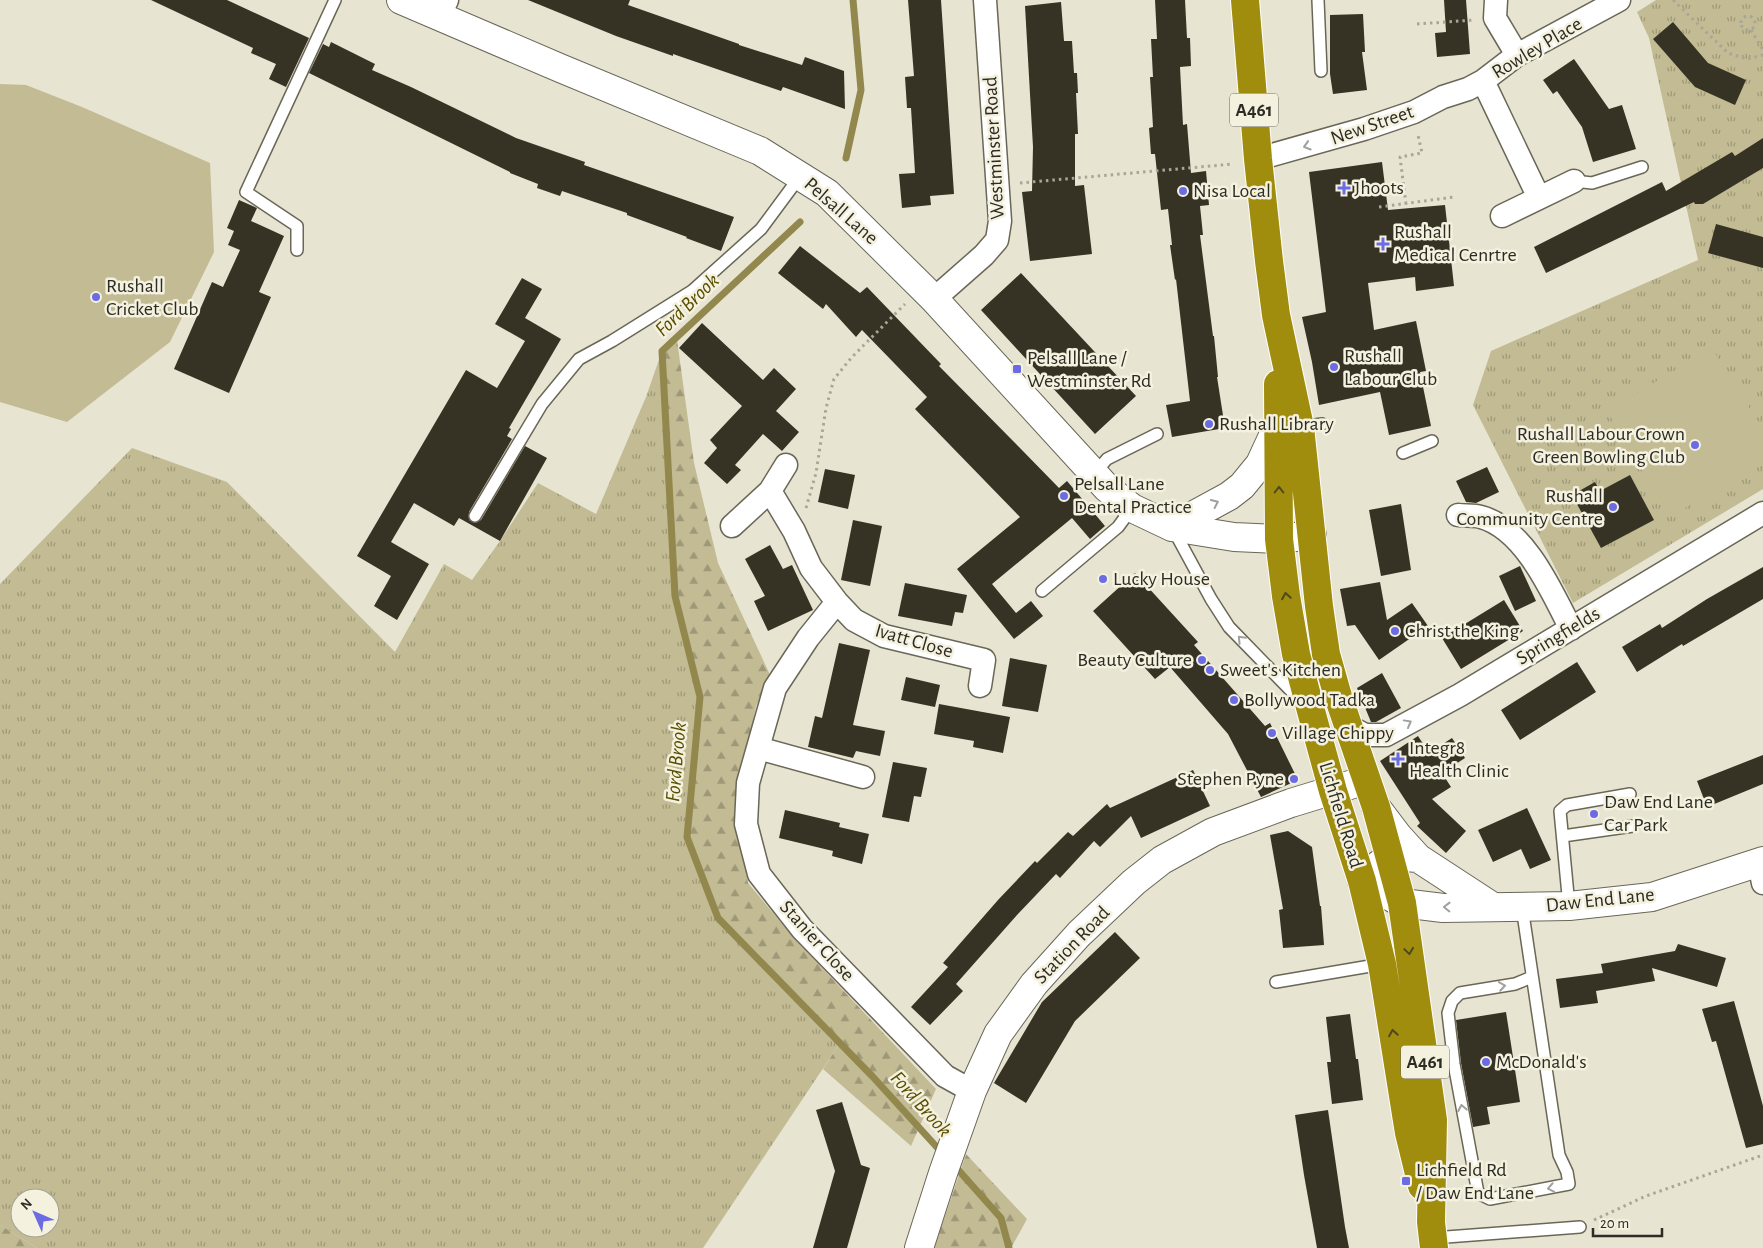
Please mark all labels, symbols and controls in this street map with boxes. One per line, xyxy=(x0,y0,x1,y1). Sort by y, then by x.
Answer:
street label: Rowley Place xyxy=(1489,13,1585,83)
street label: Westminster Road xyxy=(980,76,1008,220)
road number: A461 xyxy=(1230,94,1278,126)
street label: New Street xyxy=(1328,101,1417,149)
one-way arrow xyxy=(1304,141,1312,151)
street label: Pelsall Lane xyxy=(800,174,882,248)
place label: Jhoots xyxy=(1354,178,1404,198)
place label: Nisa Local xyxy=(1193,181,1271,201)
marker: Jhoots xyxy=(1338,182,1350,194)
marker: Nisa Local xyxy=(1177,185,1189,197)
place label: Rushall Medical Cenrtre xyxy=(1394,222,1517,265)
marker: Rushall Medical Cenrtre xyxy=(1376,237,1390,251)
water label: Ford Brook xyxy=(651,269,723,340)
place label: Rushall Cricket Club xyxy=(106,276,199,319)
marker: Rushall Cricket Club xyxy=(90,291,102,303)
place label: Rushall Labour Club xyxy=(1344,346,1437,389)
place label: Pelsall Lane / Westminster Rd xyxy=(1027,348,1151,391)
marker: Rushall Labour Club xyxy=(1328,361,1340,373)
marker: Pelsall Lane / Westminster Rd xyxy=(1011,363,1023,375)
place label: Rushall Library xyxy=(1219,414,1334,434)
marker: Rushall Library xyxy=(1203,418,1215,430)
place label: Rushall Labour Crown Green Bowling Club xyxy=(1517,424,1685,467)
marker: Rushall Labour Crown Green Bowling Club xyxy=(1689,439,1701,451)
place label: Pelsall Lane Dental Practice xyxy=(1074,474,1192,517)
one-way arrow xyxy=(1274,486,1284,494)
place label: Rushall Community Centre xyxy=(1457,486,1603,529)
marker: Pelsall Lane Dental Practice xyxy=(1058,490,1070,502)
one-way arrow xyxy=(1210,499,1219,509)
marker: Rushall Community Centre xyxy=(1607,501,1619,513)
place label: Lucky House xyxy=(1113,569,1210,589)
marker: Lucky House xyxy=(1097,573,1109,585)
one-way arrow xyxy=(1281,591,1292,599)
street label: Springfields xyxy=(1513,603,1603,669)
street label: Ivatt Close xyxy=(873,620,955,662)
place label: Christ the King xyxy=(1405,621,1519,641)
marker: Christ the King xyxy=(1389,625,1401,637)
one-way arrow xyxy=(1238,636,1247,645)
place label: Beauty Culture xyxy=(1077,650,1192,670)
marker: Beauty Culture xyxy=(1196,654,1208,666)
place label: Sweet's Kitchen xyxy=(1220,660,1341,680)
marker: Sweet's Kitchen xyxy=(1204,664,1216,676)
place label: Bollywood Tadka xyxy=(1244,690,1375,710)
marker: Bollywood Tadka xyxy=(1228,694,1240,706)
one-way arrow xyxy=(1403,719,1412,729)
water label: Ford Brook xyxy=(662,721,690,803)
place label: Village Chippy xyxy=(1282,723,1394,743)
marker: Village Chippy xyxy=(1266,727,1278,739)
place label: Integr8 Health Clinic xyxy=(1409,738,1509,781)
marker: Integr8 Health Clinic xyxy=(1391,752,1405,766)
street label: Lichfield Road xyxy=(1315,760,1367,870)
place label: Stephen Pyne xyxy=(1177,769,1284,789)
marker: Stephen Pyne xyxy=(1288,773,1300,785)
place label: Daw End Lane Car Park xyxy=(1604,792,1713,835)
marker: Daw End Lane Car Park xyxy=(1588,808,1600,820)
street label: Daw End Lane xyxy=(1545,884,1655,916)
street label: Stanier Close xyxy=(776,897,858,985)
street label: Station Road xyxy=(1030,902,1114,988)
one-way arrow xyxy=(1443,902,1451,912)
one-way arrow xyxy=(1403,947,1414,955)
one-way arrow xyxy=(1497,981,1506,991)
one-way arrow xyxy=(1388,1029,1398,1038)
road number: A461 xyxy=(1401,1046,1449,1078)
place label: McDonald's xyxy=(1496,1052,1587,1072)
marker: McDonald's xyxy=(1480,1056,1492,1068)
water label: Ford Brook xyxy=(886,1067,956,1141)
one-way arrow xyxy=(1457,1103,1468,1112)
place label: Lichfield Rd / Daw End Lane xyxy=(1416,1160,1534,1203)
marker: Lichfield Rd / Daw End Lane xyxy=(1400,1175,1412,1187)
one-way arrow xyxy=(1547,1182,1555,1192)
north arrow xyxy=(10,1188,60,1238)
text: N xyxy=(18,1196,35,1213)
scale bar xyxy=(1593,1206,1662,1238)
text: 20 m xyxy=(1600,1216,1629,1231)

